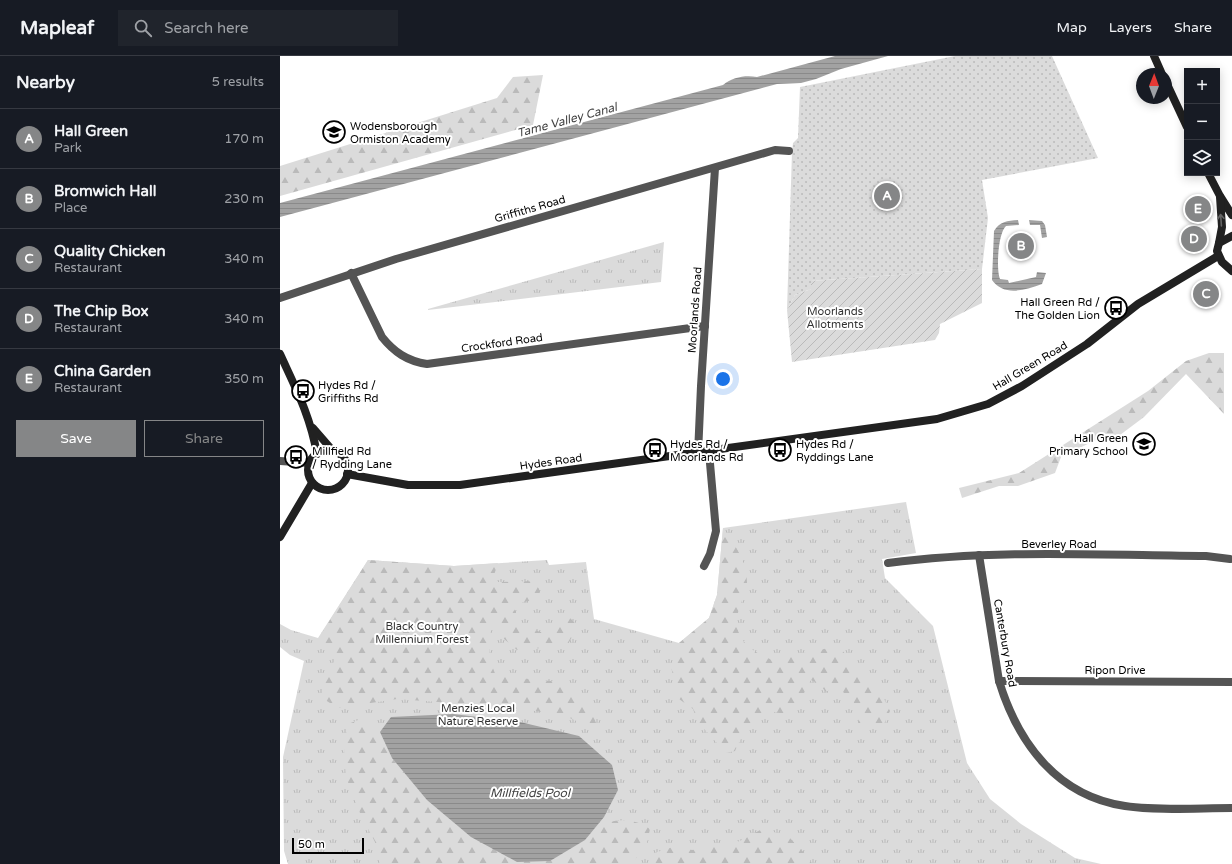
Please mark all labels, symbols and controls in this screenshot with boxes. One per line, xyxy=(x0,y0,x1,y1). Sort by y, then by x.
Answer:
search box xyxy=(118,10,398,46)
text: Mapleaf xyxy=(20,17,94,39)
icon: search xyxy=(132,17,154,39)
text: Search here xyxy=(164,19,249,37)
text: Map xyxy=(1057,19,1087,36)
text: Layers xyxy=(1109,19,1152,36)
text: Share xyxy=(1174,19,1212,36)
north arrow xyxy=(1136,68,1172,104)
map controls xyxy=(1184,68,1220,176)
button: + xyxy=(1184,68,1220,104)
text: Nearby xyxy=(16,72,75,93)
text: 5 results xyxy=(212,74,264,90)
water label: Tame Valley Canal xyxy=(516,99,620,140)
button: − xyxy=(1184,104,1220,140)
school or university icon: Wodensborough Ormiston Academy xyxy=(321,119,347,145)
place label: Wodensborough Ormiston Academy xyxy=(350,120,451,146)
text: Hall Green xyxy=(54,122,128,140)
text: A xyxy=(24,131,34,147)
text: 170 m xyxy=(224,131,264,147)
text: Park xyxy=(54,140,82,156)
button: layers xyxy=(1184,140,1220,176)
pin: A xyxy=(874,181,900,211)
text: Bromwich Hall xyxy=(54,182,156,200)
text: B xyxy=(24,191,34,207)
text: 230 m xyxy=(224,191,264,207)
street label: Griffiths Road xyxy=(493,193,567,225)
pin: E xyxy=(1185,194,1211,224)
text: Place xyxy=(54,200,87,216)
one-way arrow xyxy=(1218,214,1225,227)
pin: D xyxy=(1181,224,1207,254)
pin: B xyxy=(1008,231,1034,261)
text: Quality Chicken xyxy=(54,242,166,260)
text: C xyxy=(24,251,34,267)
text: 340 m xyxy=(224,251,264,267)
text: Restaurant xyxy=(54,260,122,276)
street label: Moorlands Road xyxy=(686,266,705,354)
pin: C xyxy=(1193,279,1219,309)
bus stop icon: Hall Green Rd / The Golden Lion xyxy=(1103,295,1129,321)
place label: Hall Green Rd / The Golden Lion xyxy=(1015,296,1100,322)
text: The Chip Box xyxy=(54,302,149,320)
park label: Moorlands Allotments xyxy=(807,305,863,331)
text: D xyxy=(24,311,34,327)
text: 340 m xyxy=(224,311,264,327)
text: Restaurant xyxy=(54,320,122,336)
street label: Crockford Road xyxy=(460,331,544,355)
street label: Hall Green Road xyxy=(990,339,1070,393)
text: China Garden xyxy=(54,362,151,380)
your location xyxy=(713,369,733,389)
text: E xyxy=(25,371,33,387)
text: 350 m xyxy=(224,371,264,387)
bus stop icon: Hydes Rd / Griffiths Rd xyxy=(290,378,316,404)
place label: Hydes Rd / Griffiths Rd xyxy=(318,379,378,405)
text: Restaurant xyxy=(54,380,122,396)
button: Save xyxy=(16,420,136,457)
button: Share xyxy=(144,420,264,457)
school or university icon: Hall Green Primary School xyxy=(1131,431,1157,457)
place label: Hall Green Primary School xyxy=(1049,432,1128,458)
bus stop icon: Hydes Rd / Moorlands Rd xyxy=(642,437,668,463)
bus stop icon: Hydes Rd / Ryddings Lane xyxy=(767,437,793,463)
place label: Hydes Rd / Moorlands Rd xyxy=(670,438,744,464)
place label: Hydes Rd / Ryddings Lane xyxy=(796,438,874,464)
bus stop icon: Millfield Rd / Rydding Lane xyxy=(283,444,309,470)
place label: Millfield Rd / Rydding Lane xyxy=(312,445,392,471)
street label: Hydes Road xyxy=(519,451,583,473)
street label: Beverley Road xyxy=(1021,538,1097,551)
street label: Canterbury Road xyxy=(991,598,1019,688)
park label: Black Country Millennium Forest xyxy=(375,620,469,646)
street label: Ripon Drive xyxy=(1085,664,1145,677)
park label: Menzies Local Nature Reserve xyxy=(438,702,518,728)
water label: Millfields Pool xyxy=(490,786,572,800)
scale bar xyxy=(292,836,364,855)
text: 50 m xyxy=(298,838,325,851)

